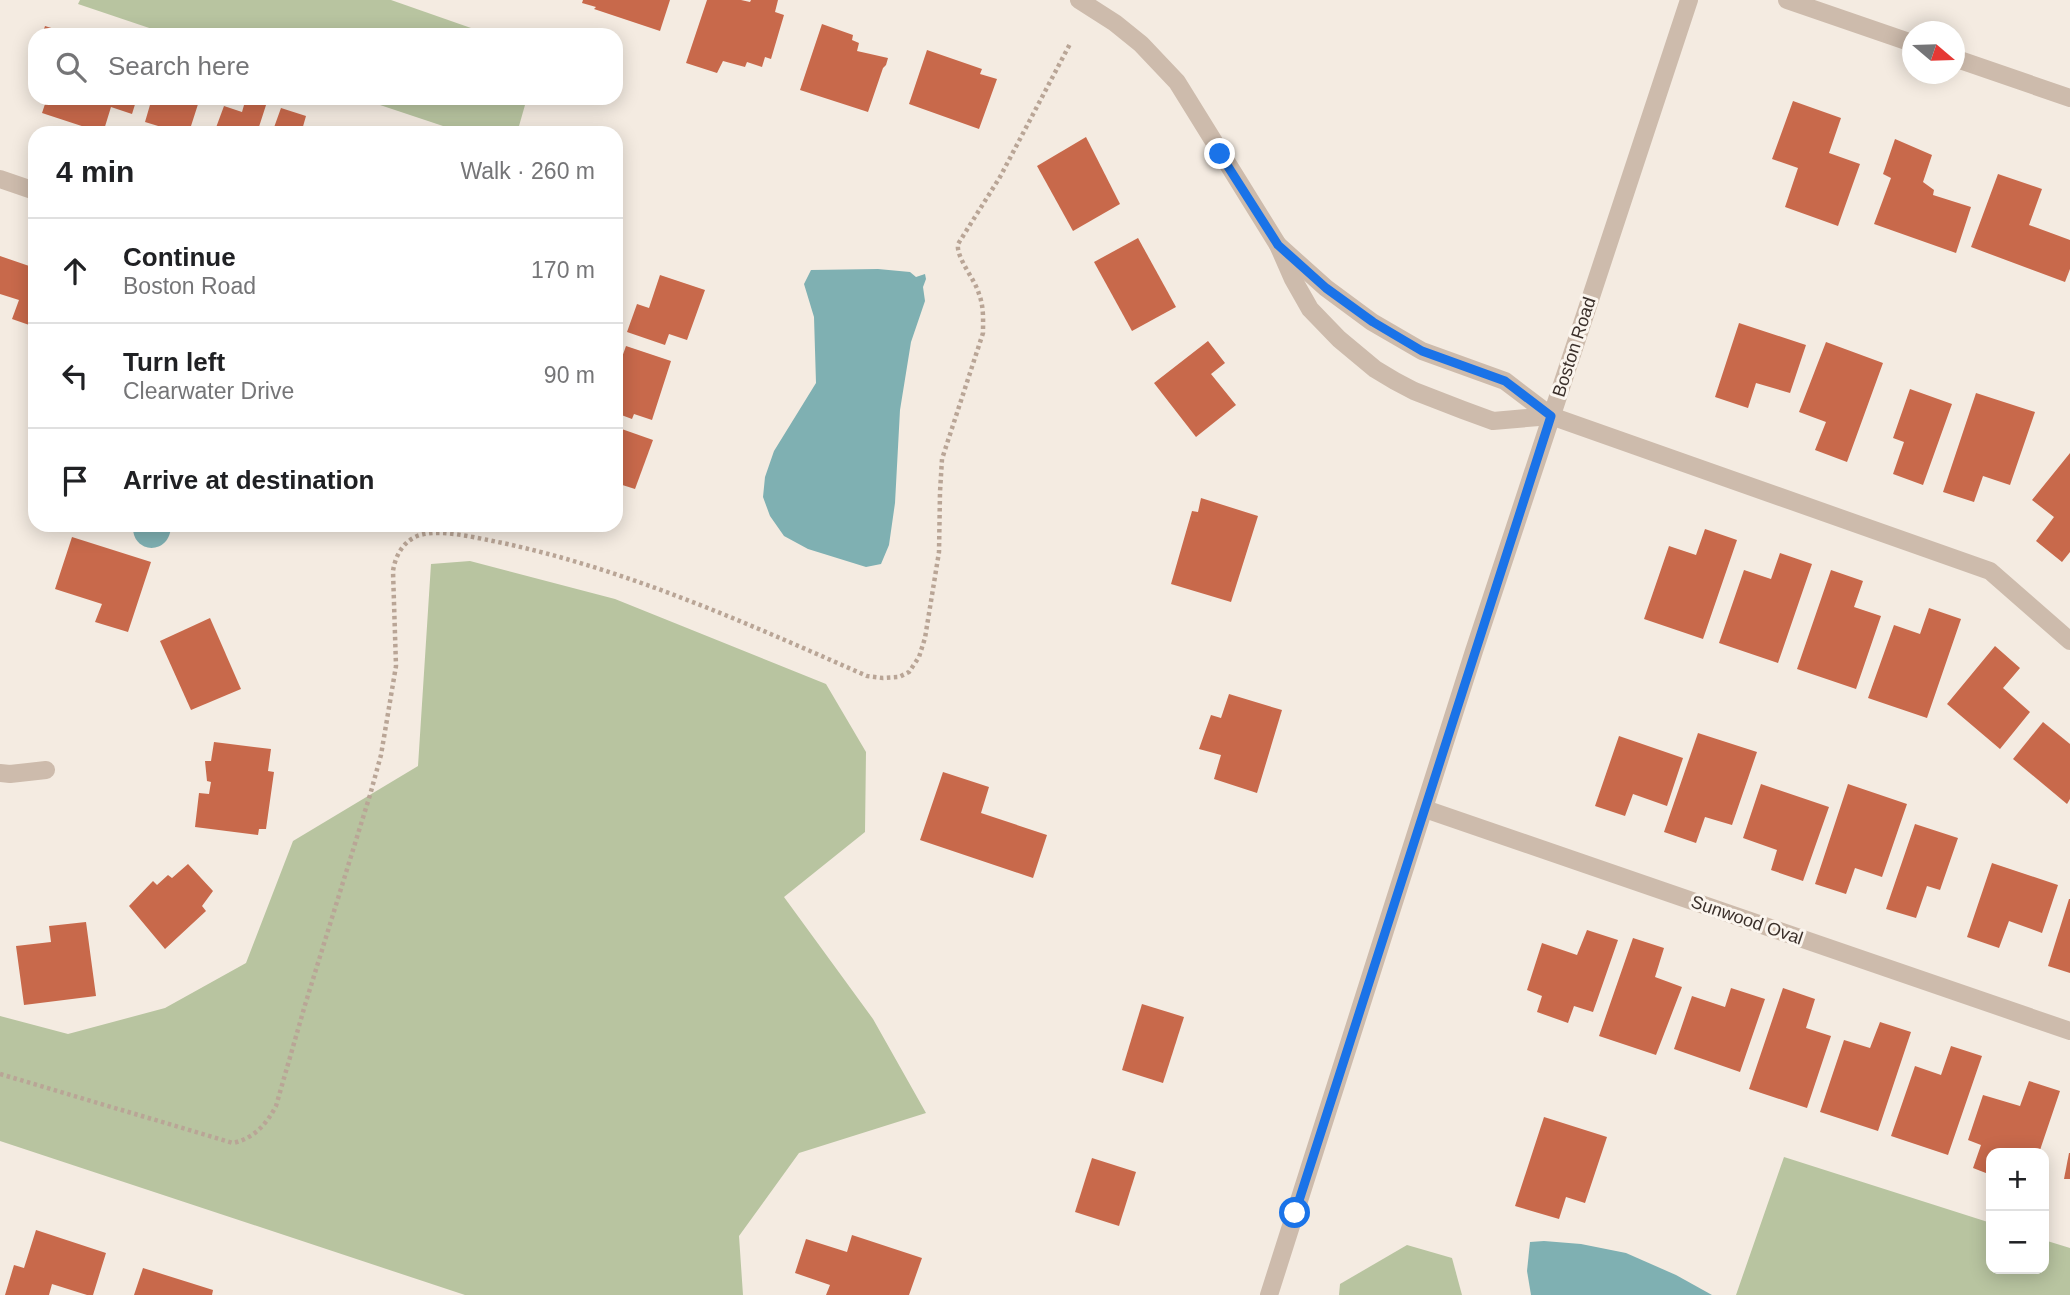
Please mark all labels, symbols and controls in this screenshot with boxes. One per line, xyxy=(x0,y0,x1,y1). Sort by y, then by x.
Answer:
north arrow xyxy=(1902,21,1965,84)
search box xyxy=(28,28,623,105)
icon: search xyxy=(52,48,90,86)
text: Search here xyxy=(108,51,250,81)
route end xyxy=(1204,138,1235,169)
text: 4 min xyxy=(56,155,134,188)
text: Walk · 260 m xyxy=(460,158,595,184)
text: Continue xyxy=(123,242,236,272)
icon: ahead xyxy=(56,252,94,290)
text: 170 m xyxy=(531,257,595,283)
text: Boston Road xyxy=(123,273,256,299)
street label: Boston Road xyxy=(1548,294,1600,400)
text: Turn left xyxy=(123,347,225,377)
icon: left xyxy=(56,357,94,395)
text: 90 m xyxy=(544,362,595,388)
text: Clearwater Drive xyxy=(123,378,294,404)
icon: arrive xyxy=(56,462,94,500)
text: Arrive at destination xyxy=(123,465,374,495)
street label: Sunwood Oval xyxy=(1688,891,1806,949)
map controls xyxy=(1986,1148,2049,1274)
button: + xyxy=(1986,1148,2049,1211)
route start xyxy=(1279,1197,1310,1228)
button: − xyxy=(1986,1211,2049,1274)

